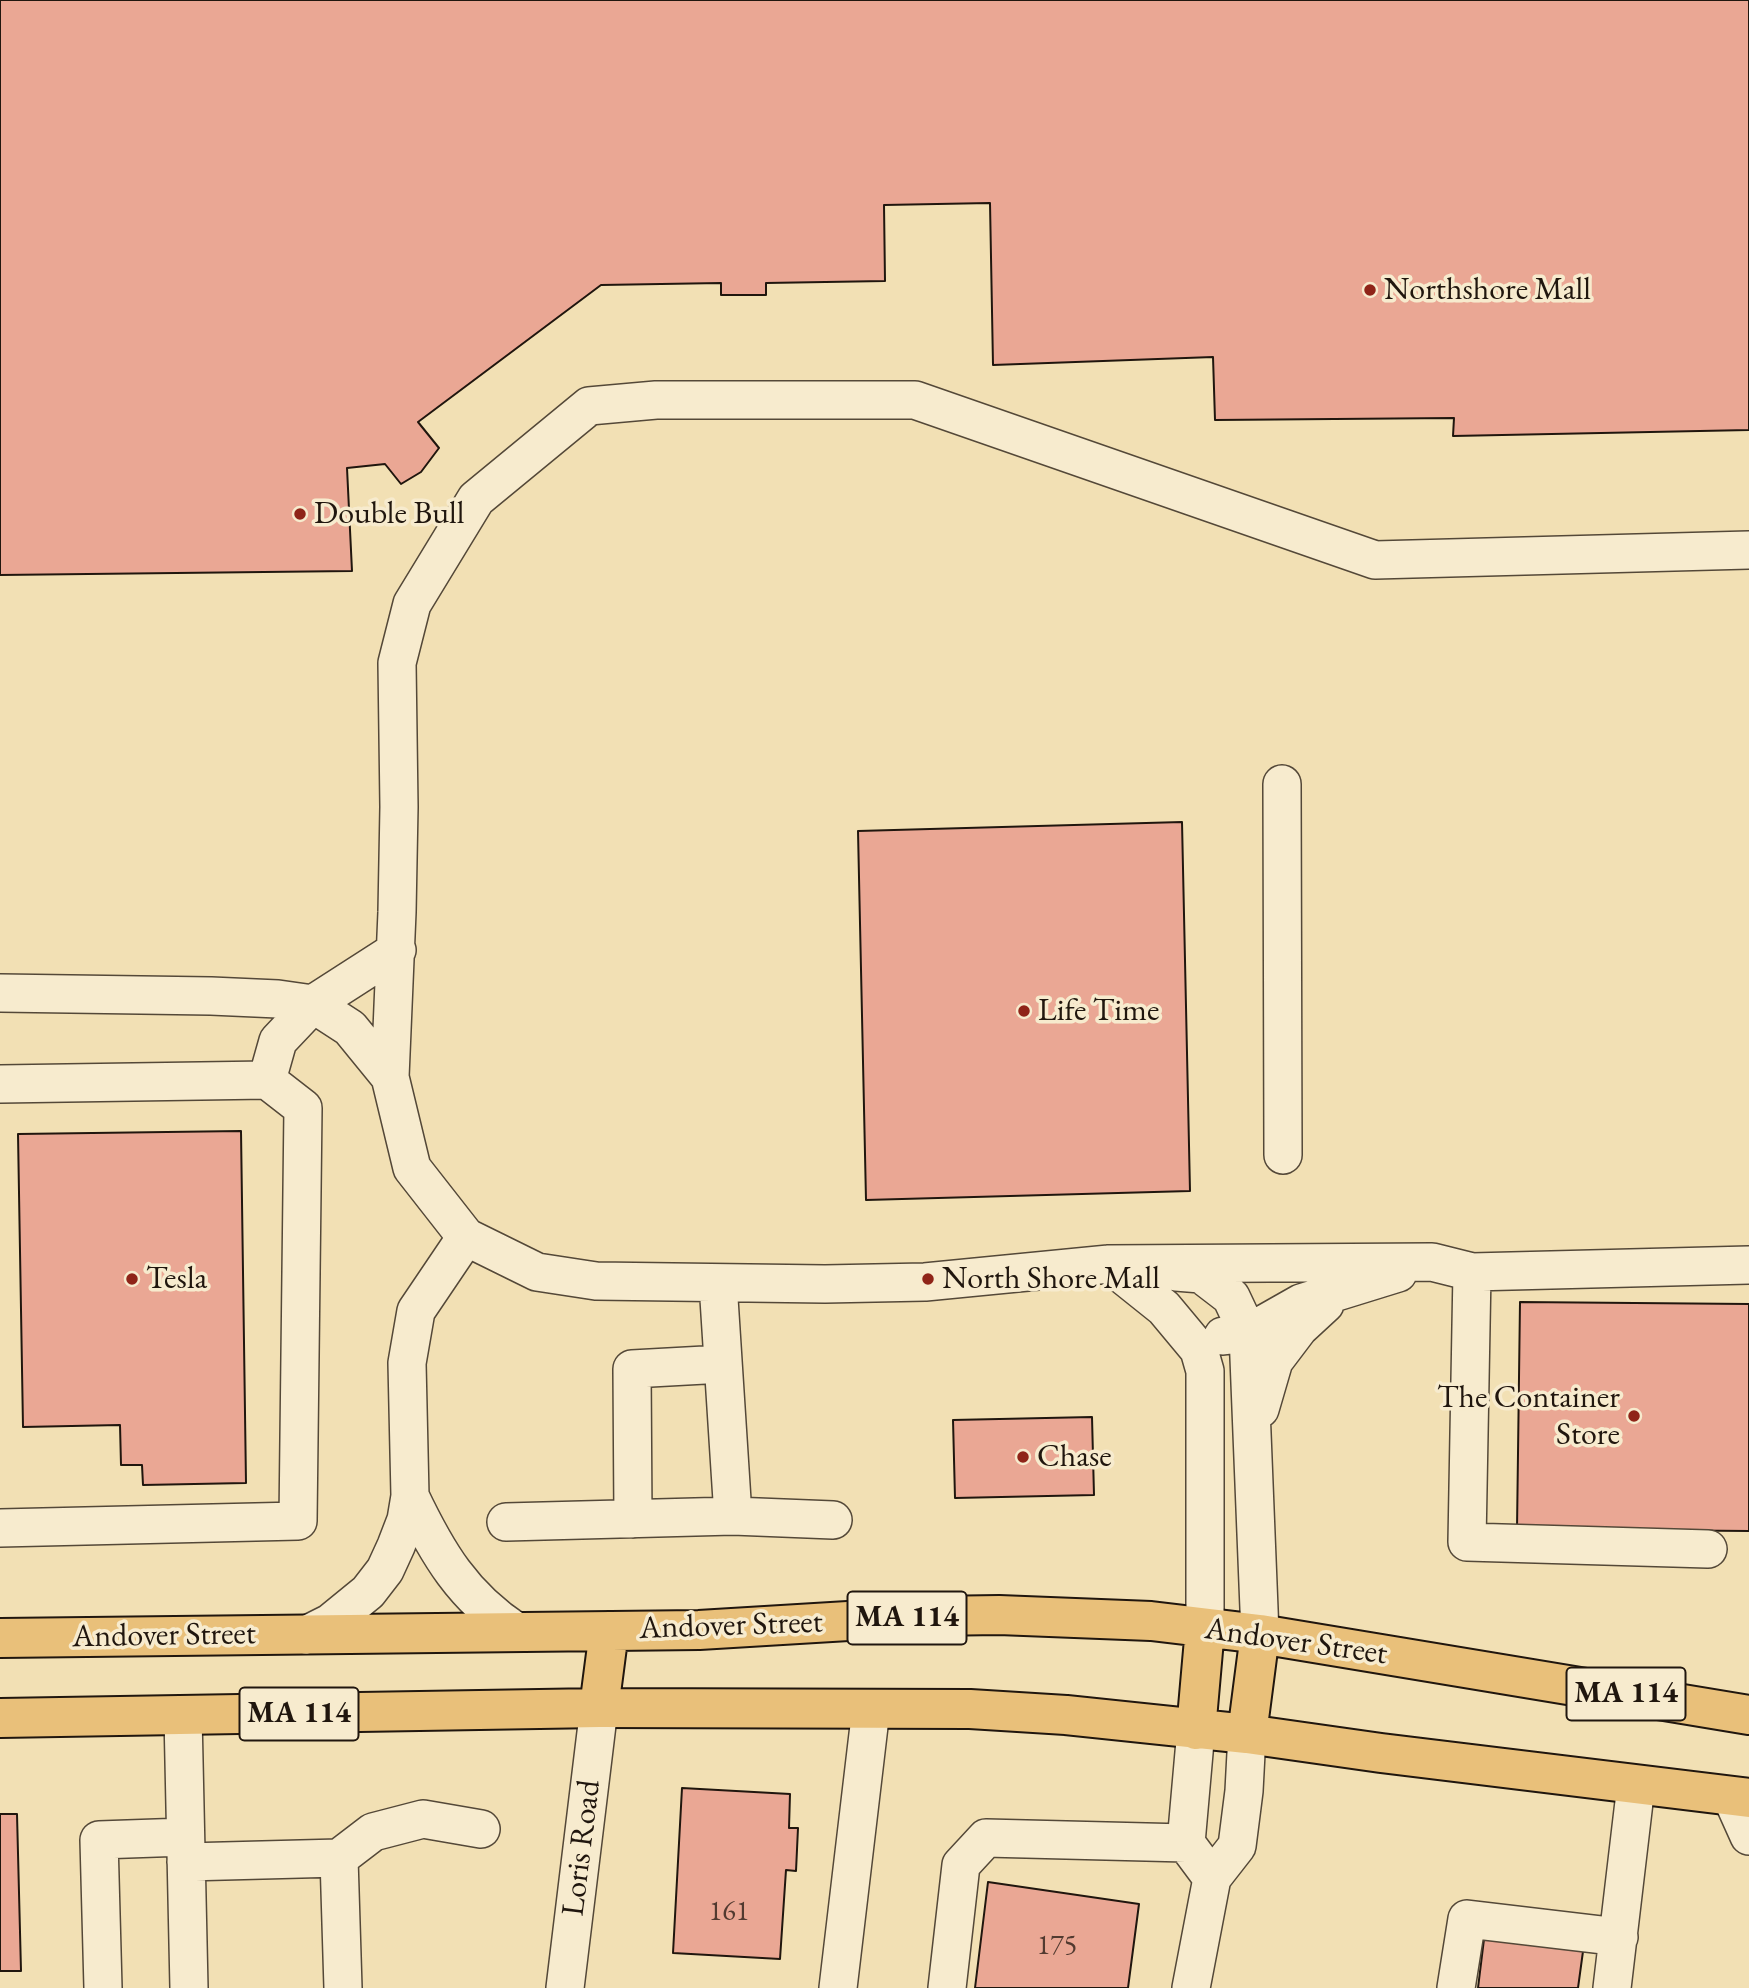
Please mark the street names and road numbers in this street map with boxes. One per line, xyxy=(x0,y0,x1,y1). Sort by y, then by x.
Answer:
road number: MA 114 xyxy=(848,1592,967,1644)
street label: Andover Street xyxy=(639,1604,823,1648)
street label: Andover Street xyxy=(1202,1610,1390,1674)
street label: Andover Street xyxy=(72,1615,256,1657)
road number: MA 114 xyxy=(1566,1668,1686,1720)
road number: MA 114 xyxy=(240,1688,358,1740)
street label: Loris Road xyxy=(555,1778,609,1918)

